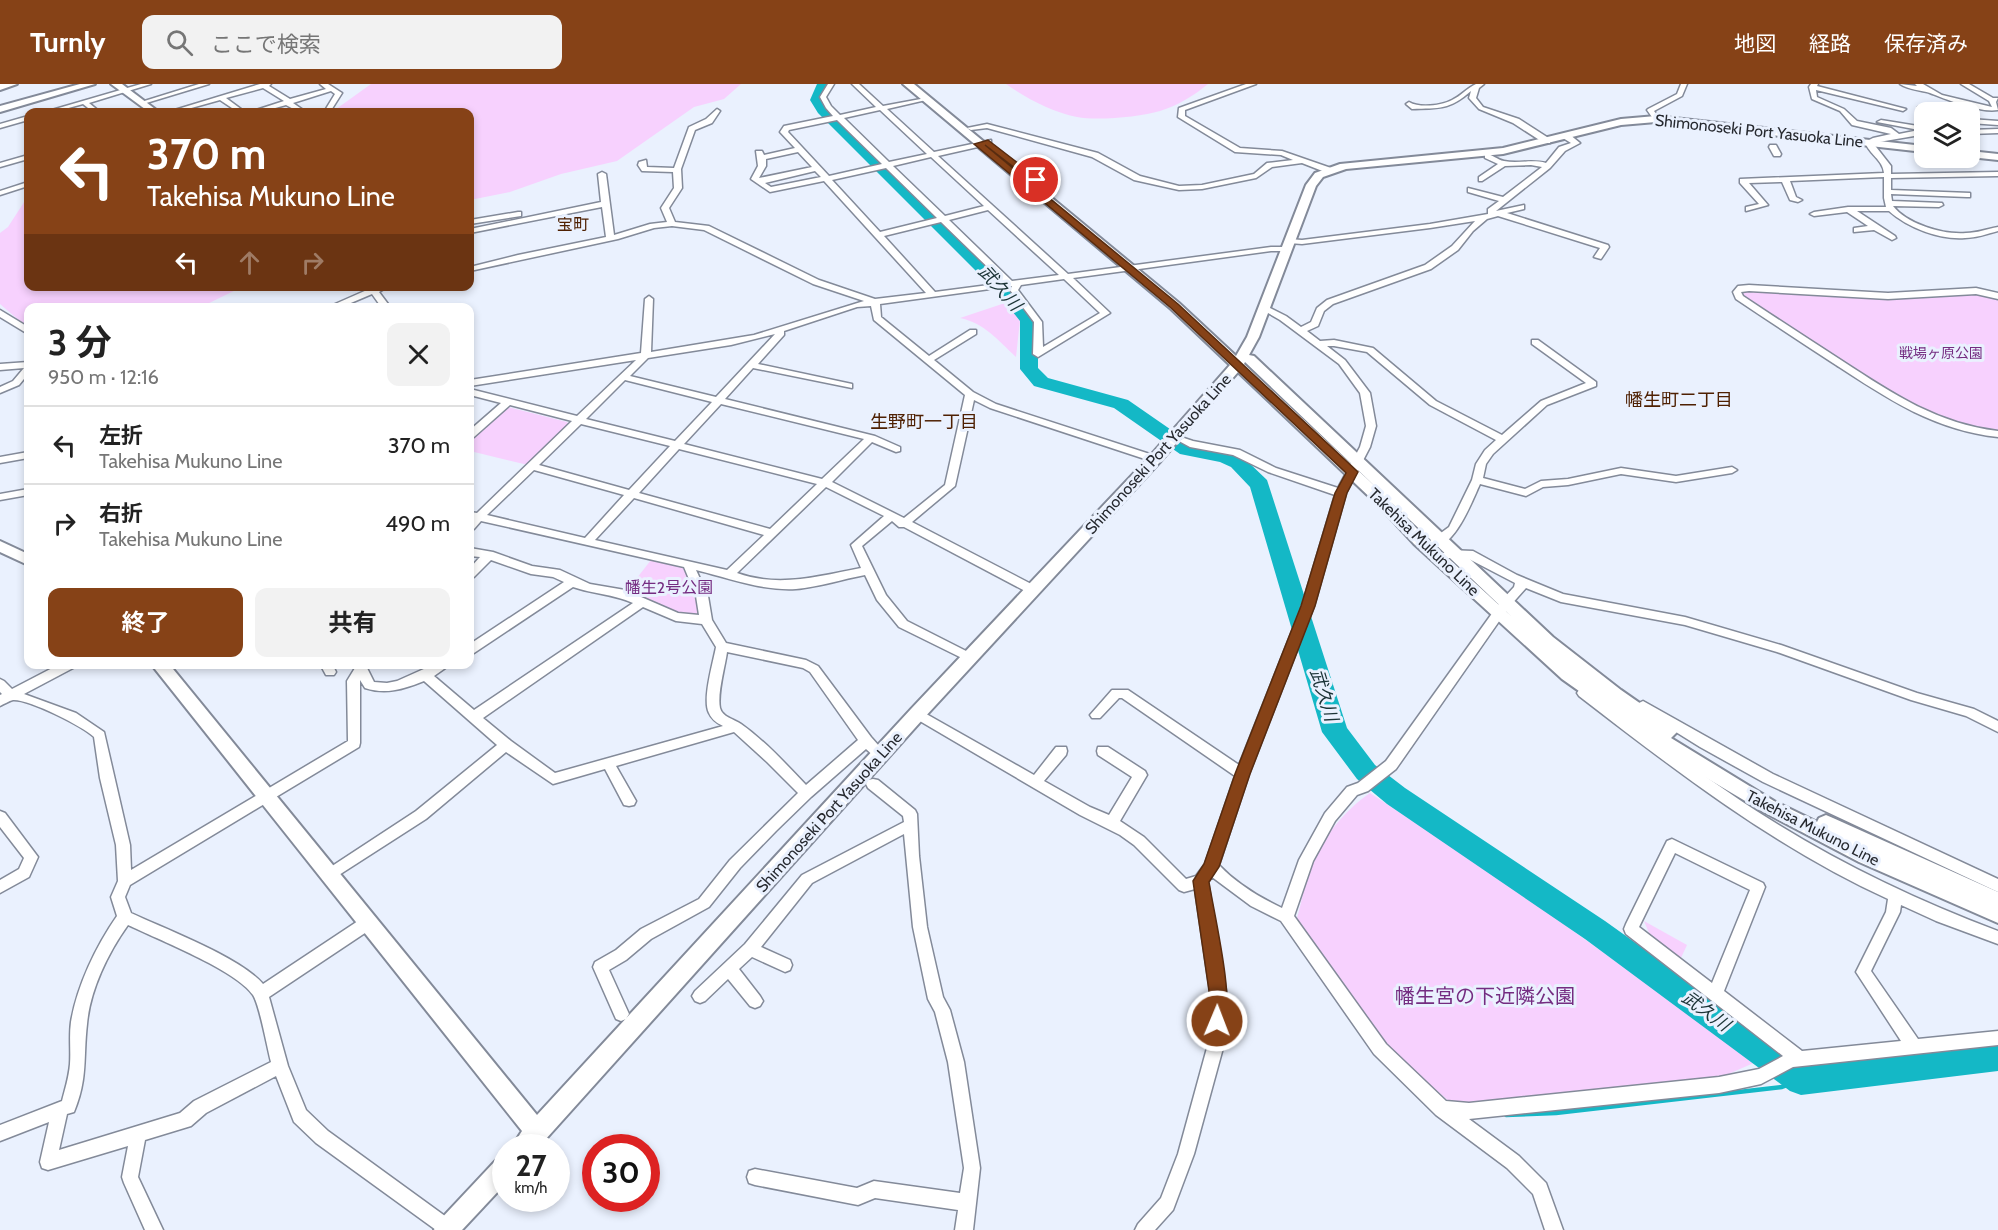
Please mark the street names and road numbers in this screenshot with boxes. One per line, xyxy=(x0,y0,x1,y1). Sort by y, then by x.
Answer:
street label: Shimonoseki Port Yasuoka Line xyxy=(1654,111,1864,151)
street label: Shimonoseki Port Yasuoka Line xyxy=(1081,370,1235,538)
street label: Takehisa Mukuno Line xyxy=(1365,484,1483,600)
street label: Shimonoseki Port Yasuoka Line xyxy=(752,728,906,896)
street label: Takehisa Mukuno Line xyxy=(1743,786,1883,870)

